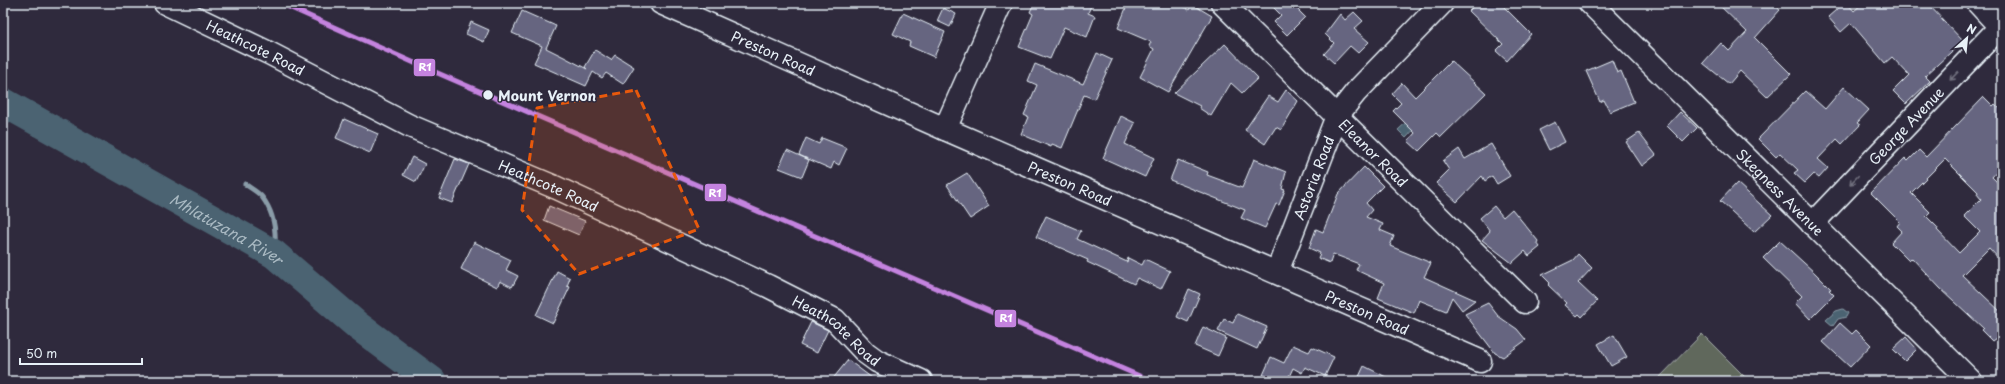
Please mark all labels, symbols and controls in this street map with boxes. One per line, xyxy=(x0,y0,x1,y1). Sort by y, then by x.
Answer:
street label: Heathcote Road xyxy=(203,14,309,80)
north arrow xyxy=(1947,18,1987,58)
text: N xyxy=(1964,19,1980,38)
street label: Preston Road xyxy=(728,25,819,81)
line badge: R1 xyxy=(413,58,436,77)
text: R1 xyxy=(419,58,431,75)
one-way arrow xyxy=(1949,71,1959,81)
street label: George Avenue xyxy=(1863,82,1949,169)
place label: Mount Vernon xyxy=(498,85,596,106)
marker: Mount Vernon xyxy=(481,88,495,102)
street label: Eleanor Road xyxy=(1334,114,1413,191)
street label: Astoria Road xyxy=(1288,133,1339,223)
street label: Skegness Avenue xyxy=(1732,144,1829,240)
street label: Heathcote Road xyxy=(495,154,602,216)
street label: Preston Road xyxy=(1025,156,1115,211)
one-way arrow xyxy=(1850,175,1859,185)
line badge: R1 xyxy=(704,183,727,202)
text: R1 xyxy=(709,184,721,201)
water label: Mhlatuzana River xyxy=(166,187,291,271)
street label: Preston Road xyxy=(1322,285,1413,340)
street label: Heathcote Road xyxy=(789,290,885,371)
line badge: R1 xyxy=(994,309,1017,328)
text: R1 xyxy=(1000,309,1012,326)
scale bar xyxy=(20,340,142,366)
text: 50 m xyxy=(26,344,57,362)

